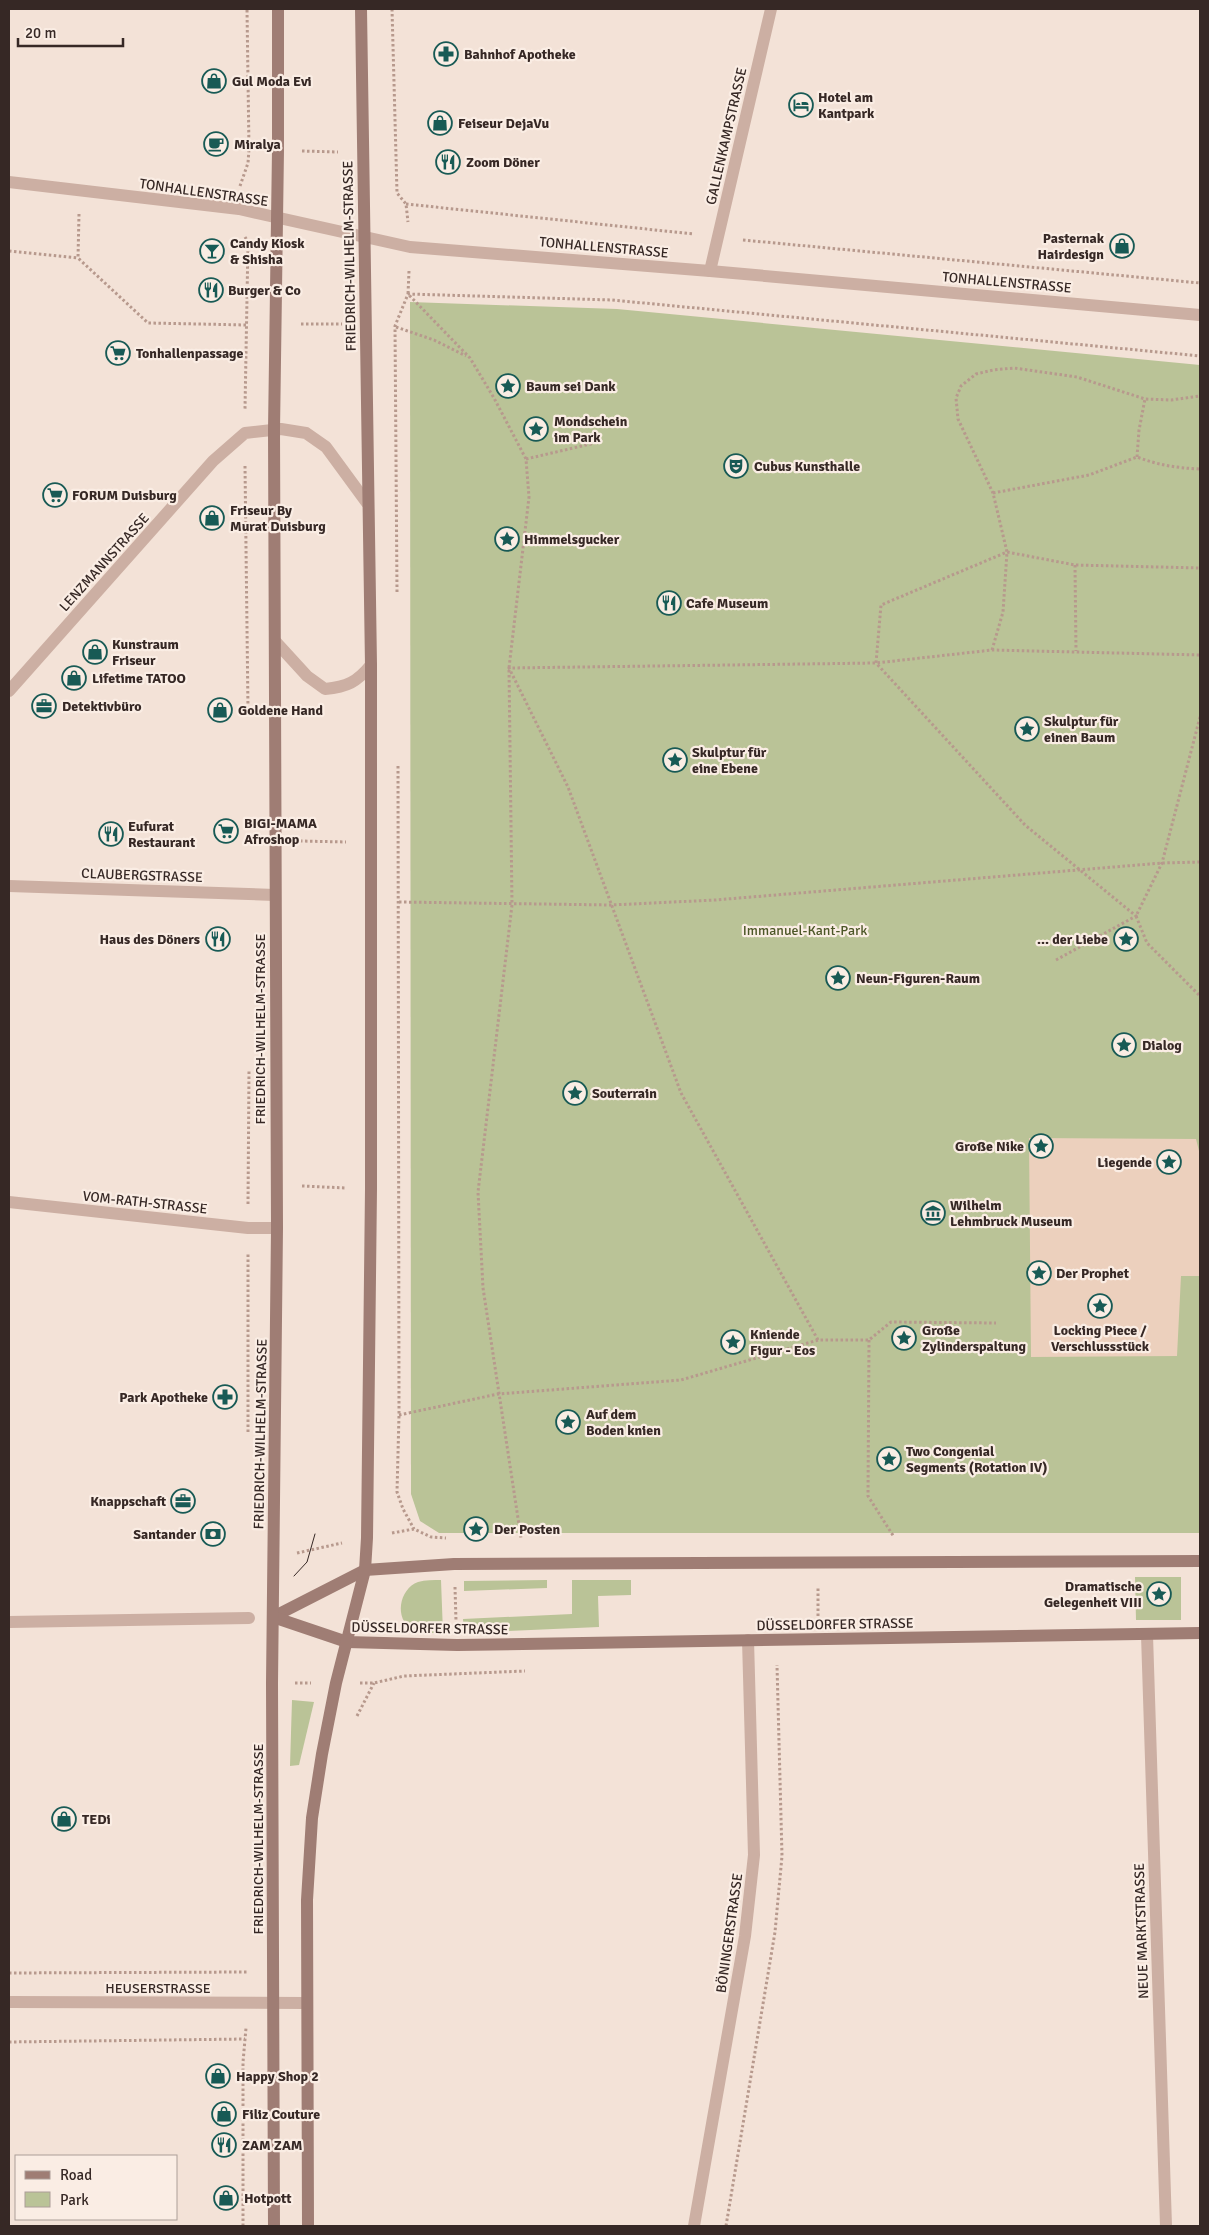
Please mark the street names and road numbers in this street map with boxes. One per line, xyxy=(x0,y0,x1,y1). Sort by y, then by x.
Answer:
street label: GALLENKAMPSTRASSE xyxy=(702,66,751,206)
street label: FRIEDRICH-WILHELM-STRASSE xyxy=(339,160,360,352)
street label: TONHALLENSTRASSE xyxy=(139,175,269,210)
street label: TONHALLENSTRASSE xyxy=(539,233,669,262)
street label: TONHALLENSTRASSE xyxy=(942,268,1072,297)
street label: LENZMANNSTRASSE xyxy=(56,510,153,615)
street label: CLAUBERGSTRASSE xyxy=(81,865,203,886)
street label: FRIEDRICH-WILHELM-STRASSE xyxy=(252,934,269,1124)
street label: VOM-RATH-STRASSE xyxy=(82,1187,208,1218)
street label: FRIEDRICH-WILHELM-STRASSE xyxy=(250,1338,271,1530)
street label: DÜSSELDORFER STRASSE xyxy=(756,1615,914,1634)
street label: DÜSSELDORFER STRASSE xyxy=(351,1619,509,1638)
street label: FRIEDRICH-WILHELM-STRASSE xyxy=(250,1744,267,1934)
street label: NEUE MARKTSTRASSE xyxy=(1131,1863,1152,1999)
street label: BÖNINGERSTRASSE xyxy=(713,1872,746,1994)
street label: HEUSERSTRASSE xyxy=(105,1980,211,1997)

